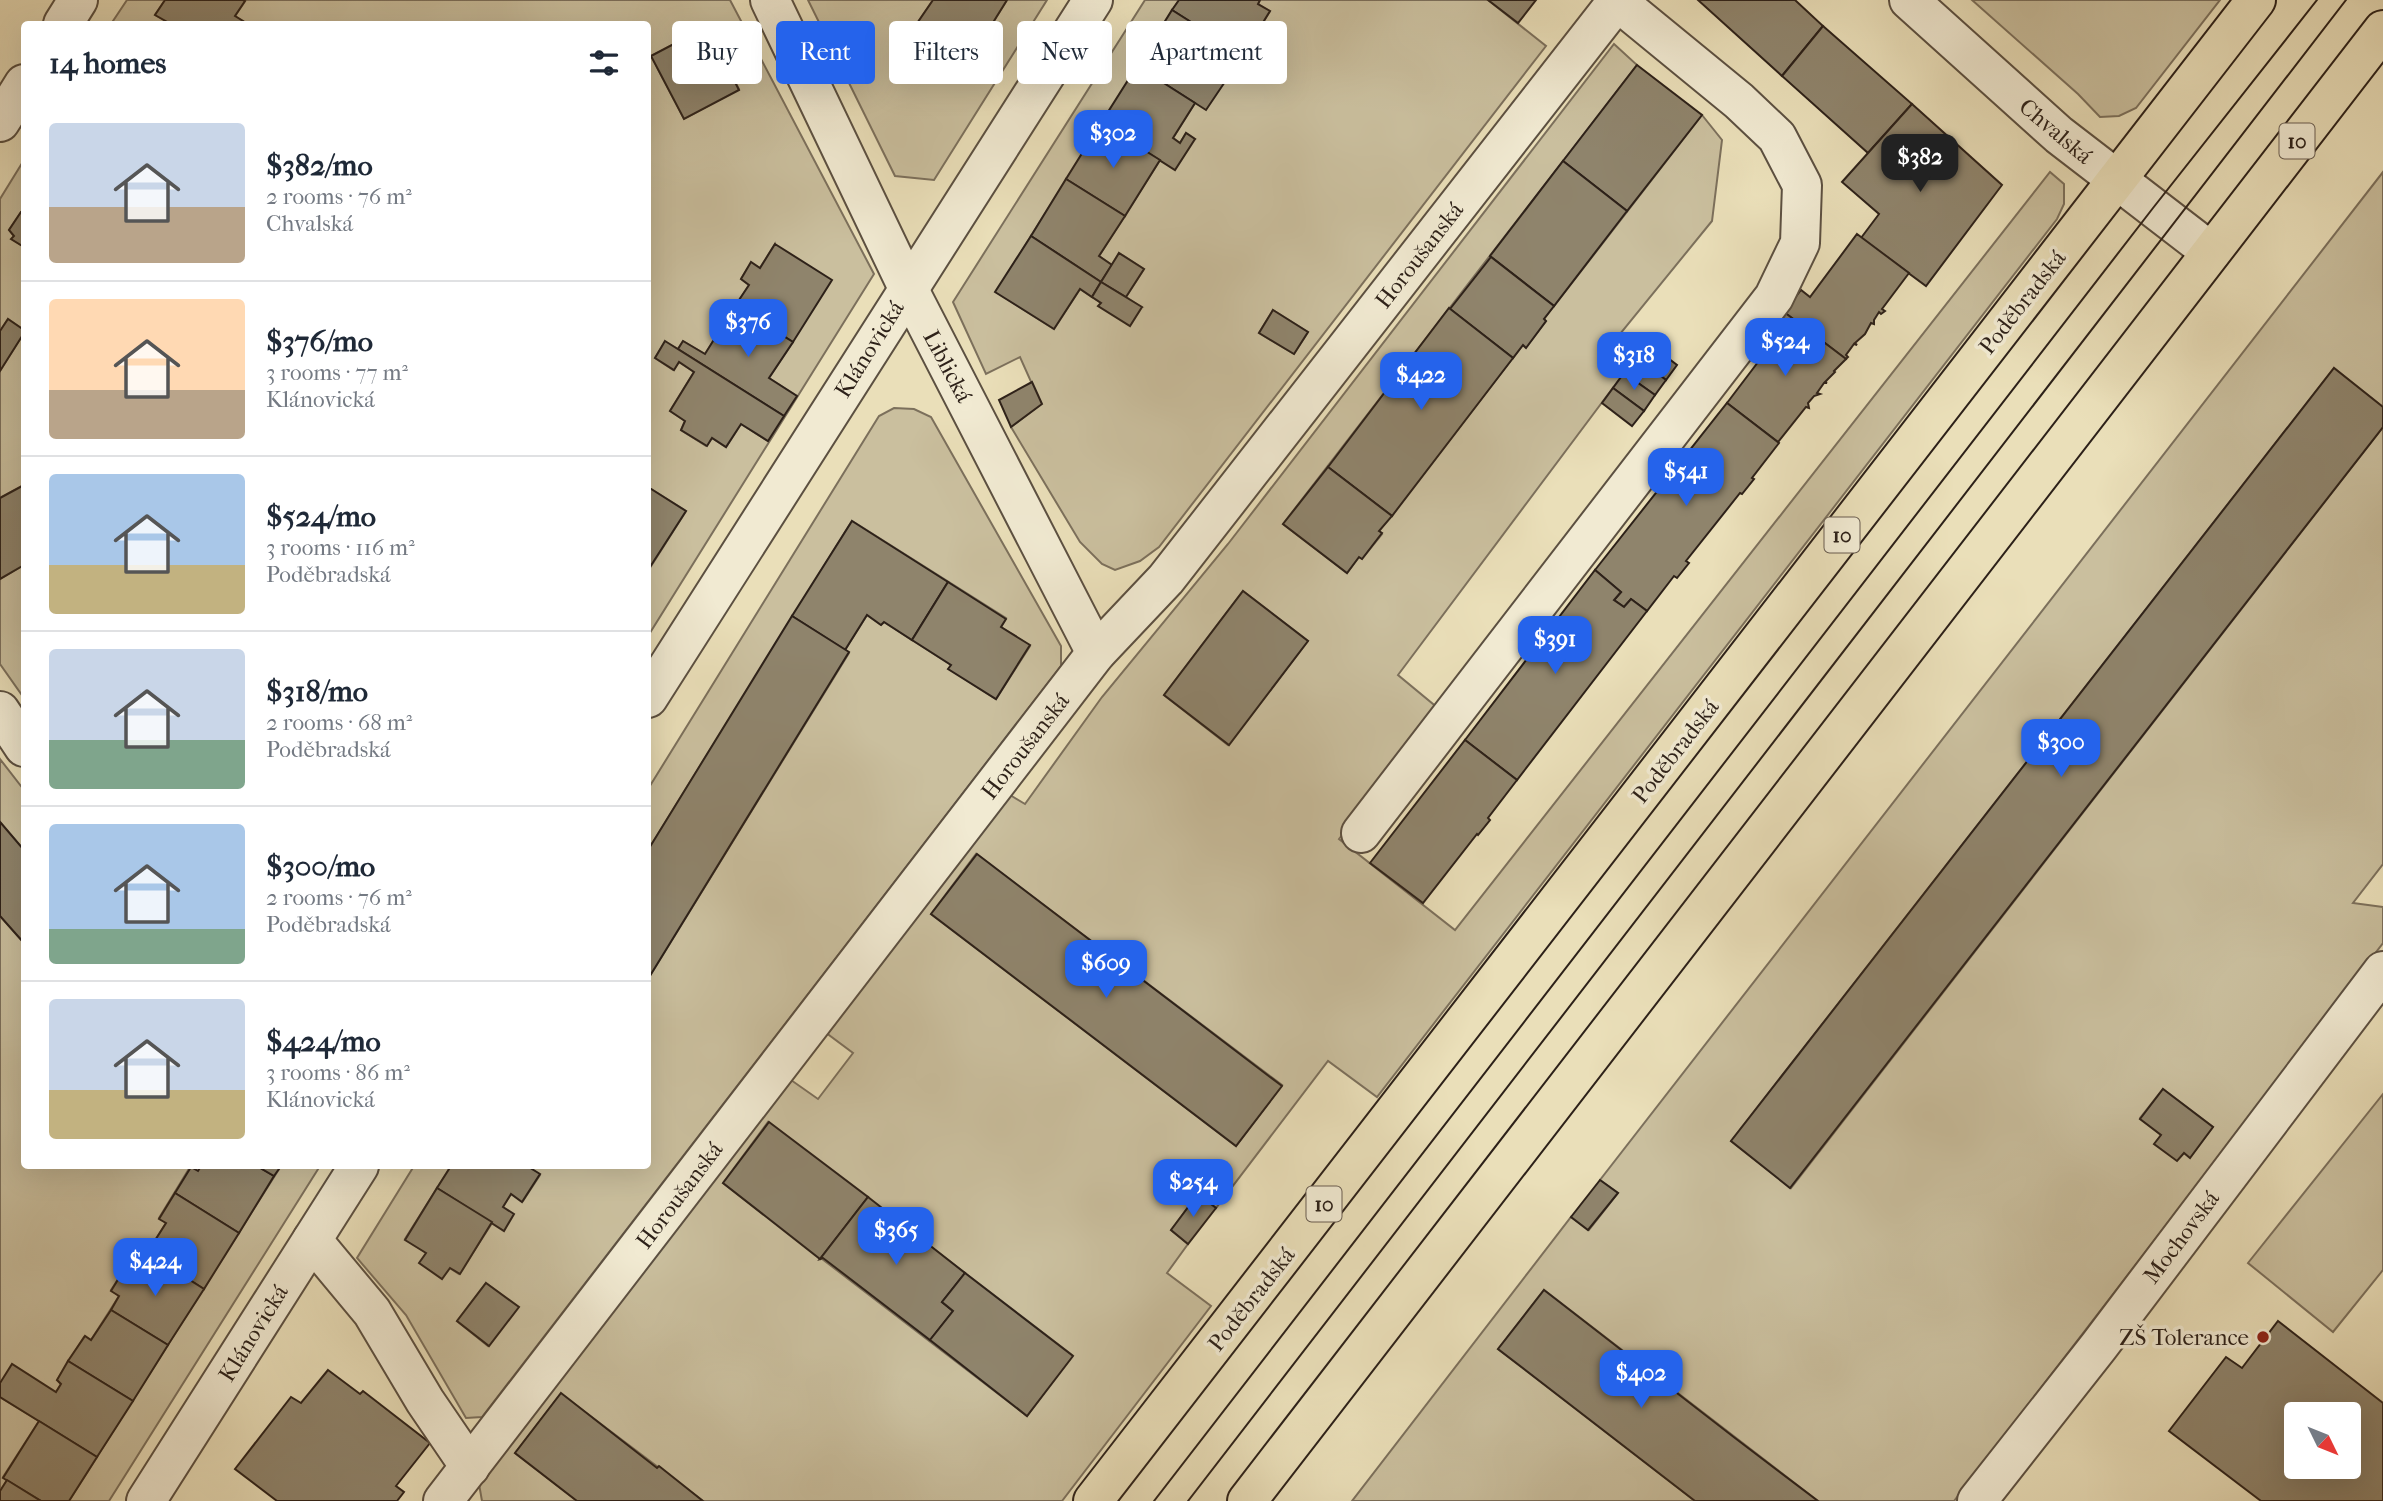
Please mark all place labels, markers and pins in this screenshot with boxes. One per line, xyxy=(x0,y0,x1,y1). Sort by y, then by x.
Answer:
pin: $302 xyxy=(1072,110,1154,170)
pin: $382 xyxy=(1879,134,1961,194)
pin: $376 xyxy=(707,300,789,359)
pin: $524 xyxy=(1744,318,1826,378)
pin: $318 xyxy=(1593,332,1675,392)
pin: $422 xyxy=(1380,352,1462,412)
pin: $541 xyxy=(1645,448,1727,508)
pin: $391 xyxy=(1514,616,1596,676)
pin: $300 xyxy=(2020,720,2102,779)
pin: $609 xyxy=(1065,940,1147,1000)
pin: $254 xyxy=(1152,1160,1234,1219)
pin: $365 xyxy=(855,1208,937,1267)
pin: $424 xyxy=(114,1238,196,1298)
place label: ZŠ Tolerance xyxy=(2119,1324,2249,1351)
marker: ZŠ Tolerance xyxy=(2255,1329,2271,1345)
pin: $402 xyxy=(1600,1350,1682,1410)

